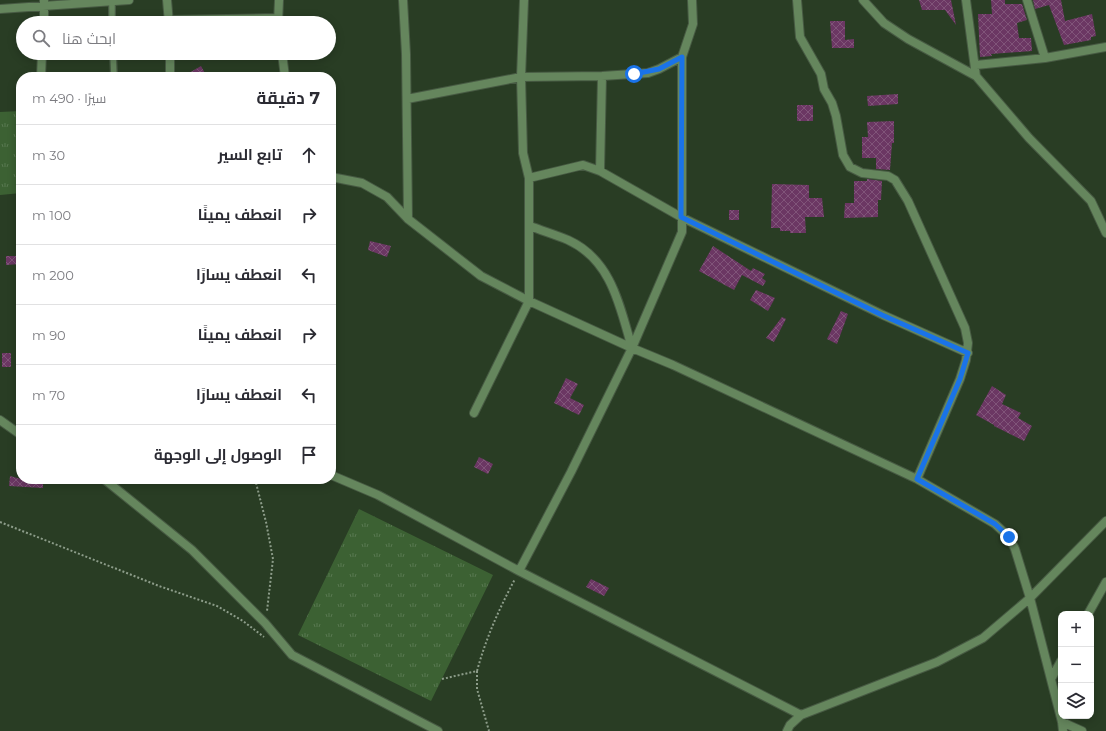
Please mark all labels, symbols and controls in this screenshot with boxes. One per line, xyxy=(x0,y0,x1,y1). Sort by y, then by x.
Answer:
search box xyxy=(16,16,336,60)
icon: search xyxy=(30,27,52,49)
text: ابحث هنا xyxy=(62,29,116,48)
route start xyxy=(625,65,643,83)
text: 7 دقيقة xyxy=(257,88,320,108)
text: سيرًا · 490 m xyxy=(32,90,106,106)
icon: ahead xyxy=(298,144,320,166)
text: تابع السير xyxy=(218,145,282,164)
text: 30 m xyxy=(32,147,65,163)
icon: right xyxy=(298,204,320,226)
text: انعطف يمينًا xyxy=(198,205,282,224)
text: 100 m xyxy=(32,207,71,223)
icon: left xyxy=(298,264,320,286)
text: انعطف يسارًا xyxy=(196,265,282,284)
text: 200 m xyxy=(32,267,74,283)
icon: right xyxy=(298,324,320,346)
text: انعطف يمينًا xyxy=(198,325,282,344)
text: 90 m xyxy=(32,327,66,343)
icon: left xyxy=(298,384,320,406)
text: انعطف يسارًا xyxy=(196,385,282,404)
text: 70 m xyxy=(32,387,65,403)
icon: arrive xyxy=(298,444,320,466)
text: الوصول إلى الوجهة xyxy=(154,445,282,464)
route end xyxy=(1000,528,1018,546)
map controls xyxy=(1058,611,1094,719)
button: + xyxy=(1058,611,1094,647)
button: − xyxy=(1058,647,1094,683)
button: layers xyxy=(1058,683,1094,719)

